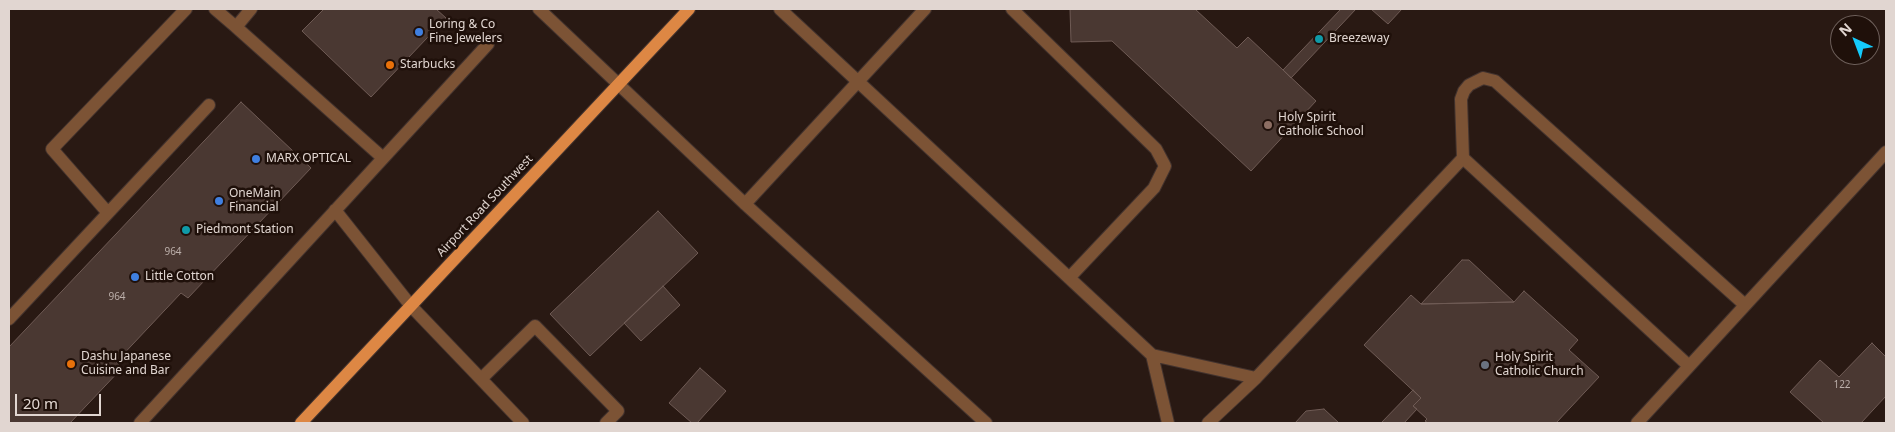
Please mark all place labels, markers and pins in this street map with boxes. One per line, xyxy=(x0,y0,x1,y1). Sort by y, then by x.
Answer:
place label: Loring & Co Fine Jewelers xyxy=(429,18,502,46)
marker: Loring & Co Fine Jewelers xyxy=(413,26,425,38)
place label: Breezeway xyxy=(1329,32,1389,46)
marker: Breezeway xyxy=(1313,33,1325,45)
place label: Starbucks xyxy=(400,58,455,72)
marker: Starbucks xyxy=(384,59,396,71)
place label: Holy Spirit Catholic School xyxy=(1278,111,1364,139)
marker: Holy Spirit Catholic School xyxy=(1262,119,1274,131)
place label: MARX OPTICAL xyxy=(266,152,351,166)
marker: MARX OPTICAL xyxy=(250,153,262,165)
place label: OneMain Financial xyxy=(229,187,281,215)
marker: OneMain Financial xyxy=(213,195,225,207)
place label: Piedmont Station xyxy=(196,223,294,237)
marker: Piedmont Station xyxy=(180,224,192,236)
place label: Little Cotton xyxy=(145,270,214,284)
marker: Little Cotton xyxy=(129,271,141,283)
place label: Dashu Japanese Cuisine and Bar xyxy=(81,350,171,378)
place label: Holy Spirit Catholic Church xyxy=(1495,351,1584,379)
marker: Dashu Japanese Cuisine and Bar xyxy=(65,358,77,370)
marker: Holy Spirit Catholic Church xyxy=(1479,359,1491,371)

